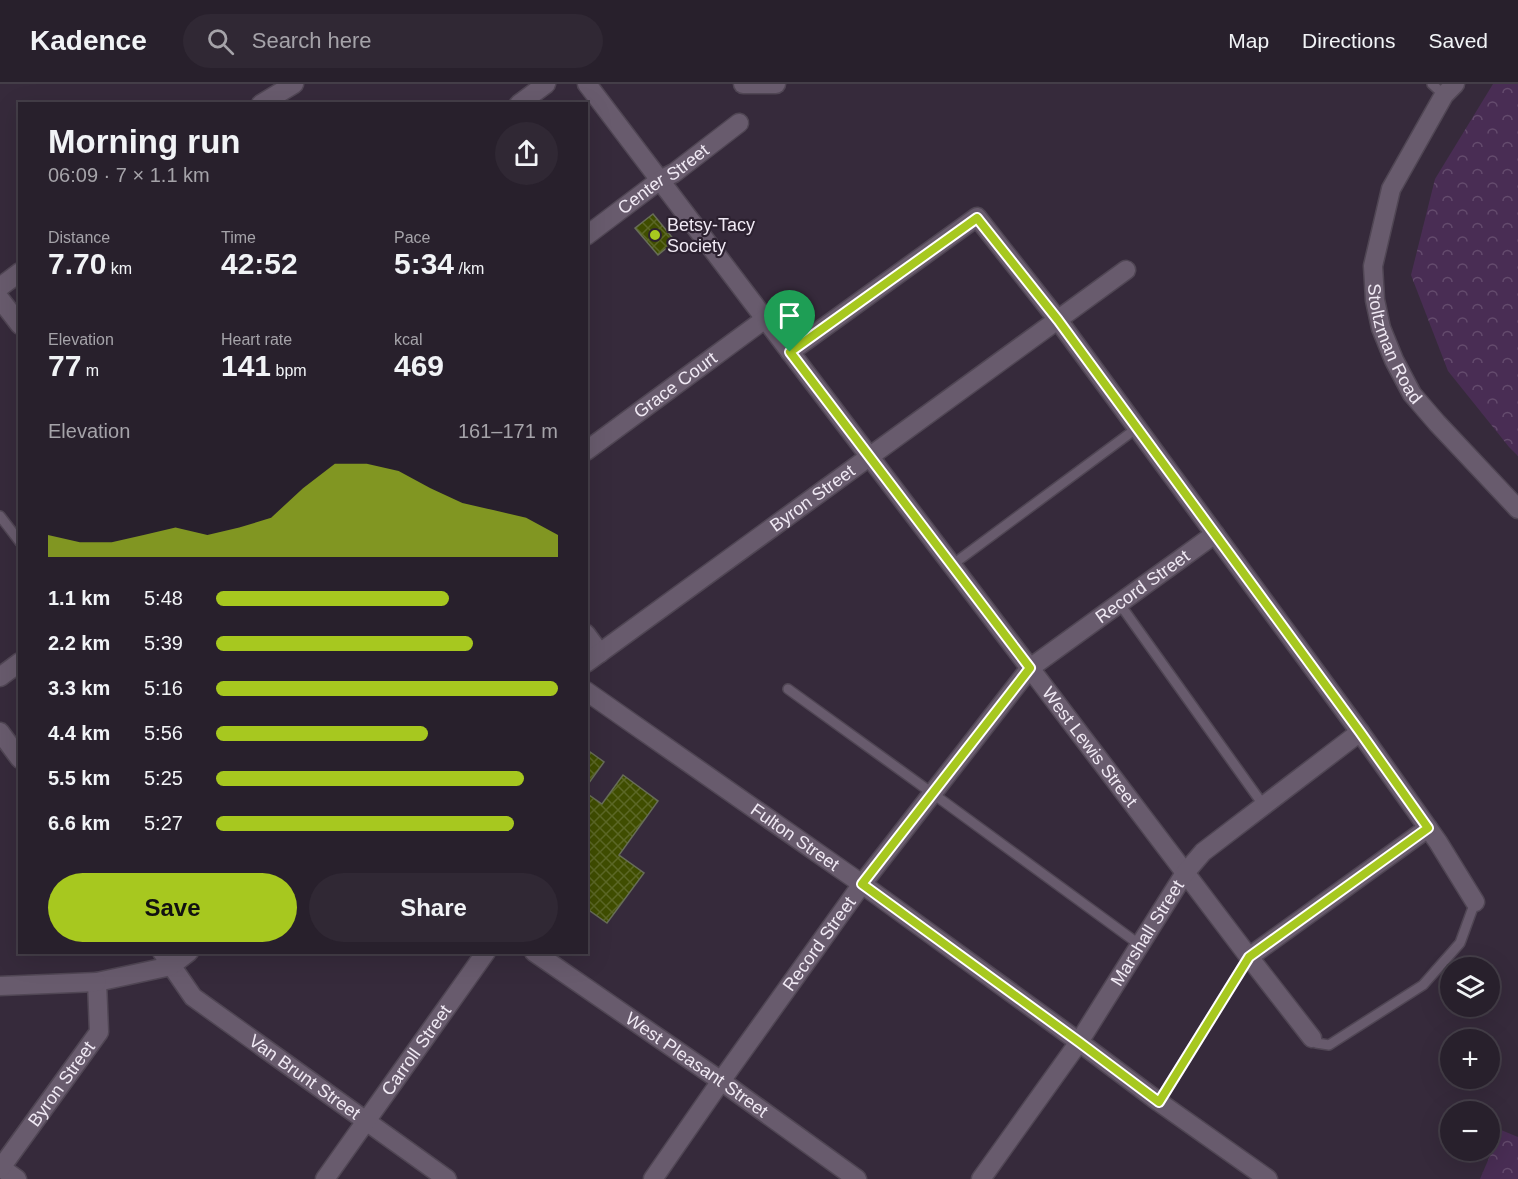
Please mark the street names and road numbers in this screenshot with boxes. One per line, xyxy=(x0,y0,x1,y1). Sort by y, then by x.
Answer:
street label: Center Street xyxy=(614,140,713,218)
street label: Stoltzman Road xyxy=(1364,283,1426,408)
street label: Grace Court xyxy=(630,348,721,422)
street label: Byron Street xyxy=(766,461,859,536)
street label: Record Street xyxy=(1092,546,1193,627)
street label: West Lewis Street xyxy=(1038,683,1141,811)
street label: Fulton Street xyxy=(747,799,843,875)
street label: Marshall Street xyxy=(1107,876,1188,990)
street label: Record Street xyxy=(779,893,860,995)
street label: Carroll Street xyxy=(378,1001,455,1099)
street label: West Pleasant Street xyxy=(622,1008,772,1121)
street label: Van Brunt Street xyxy=(245,1030,364,1124)
street label: Byron Street xyxy=(24,1037,99,1130)

